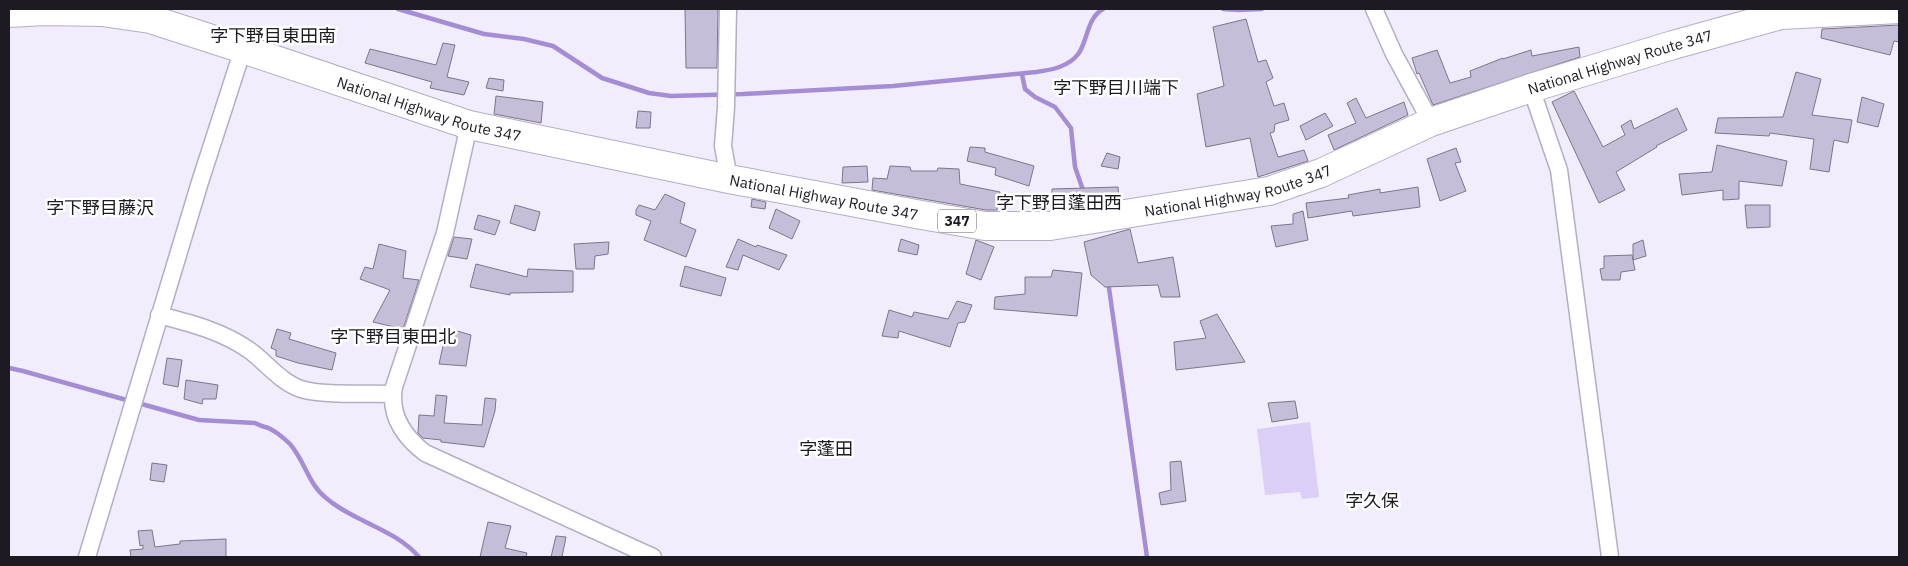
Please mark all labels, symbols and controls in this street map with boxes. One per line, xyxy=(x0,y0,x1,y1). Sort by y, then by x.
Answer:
district label: 字下野目東田南 xyxy=(210,24,336,47)
street label: National Highway Route 347 xyxy=(1525,25,1714,98)
street label: National Highway Route 347 xyxy=(335,72,523,145)
district label: 字下野目川端下 xyxy=(1053,76,1179,99)
street label: National Highway Route 347 xyxy=(1143,160,1335,220)
street label: National Highway Route 347 xyxy=(728,170,920,224)
district label: 字下野目蓬田西 xyxy=(996,191,1122,214)
district label: 字下野目藤沢 xyxy=(46,196,154,219)
road number: 347 xyxy=(938,210,976,232)
district label: 字下野目東田北 xyxy=(330,325,456,348)
district label: 字蓬田 xyxy=(799,437,853,460)
district label: 字久保 xyxy=(1345,489,1399,512)

